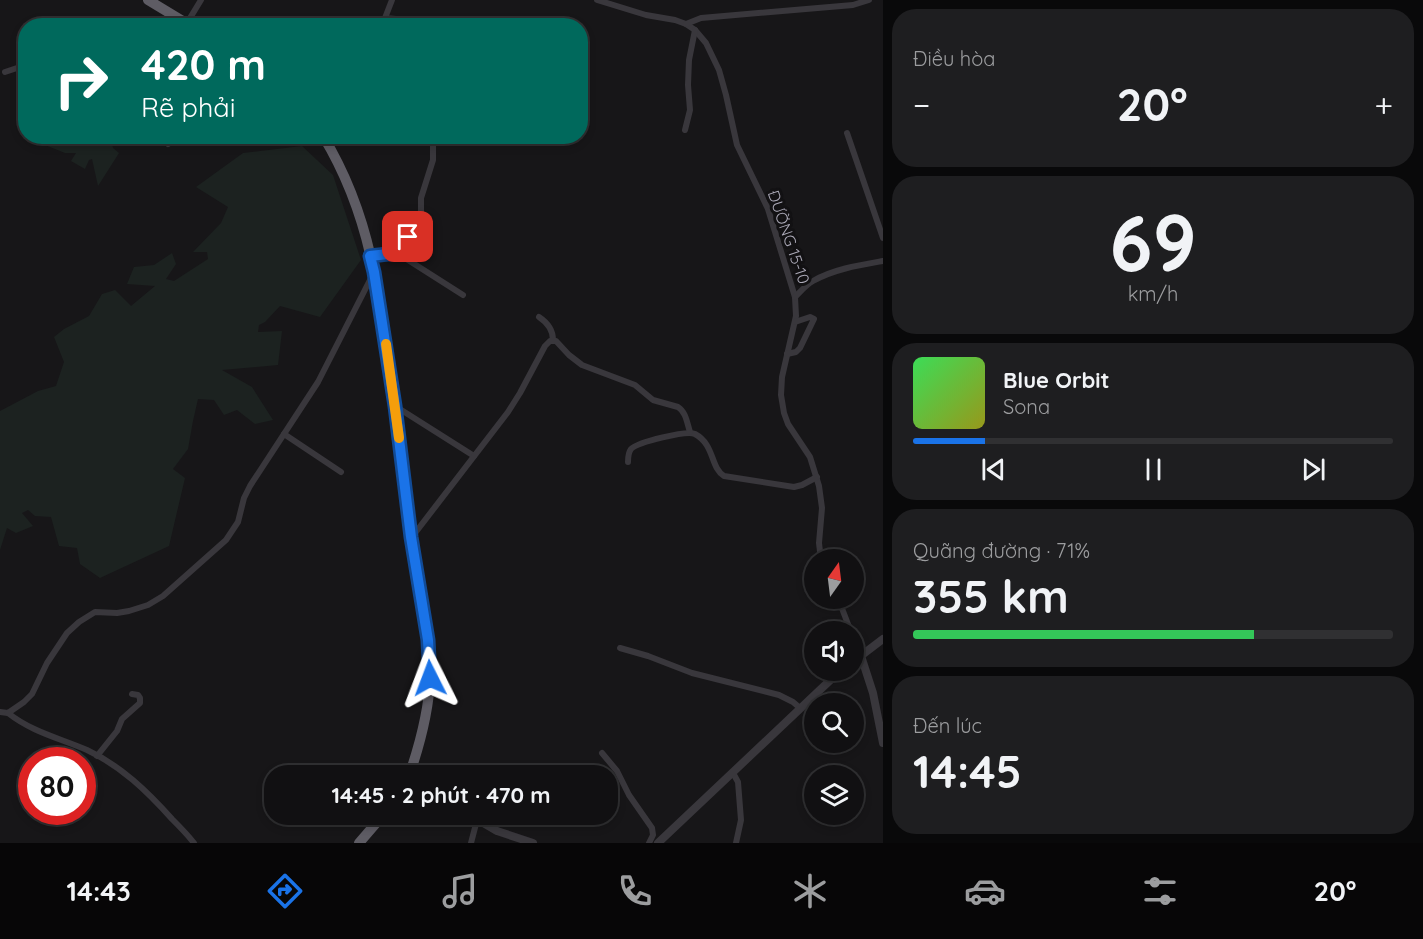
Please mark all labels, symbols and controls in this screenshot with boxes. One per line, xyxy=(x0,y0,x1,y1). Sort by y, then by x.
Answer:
text: 420 m xyxy=(141,38,266,91)
icon: right xyxy=(42,42,120,120)
text: Điều hòa xyxy=(913,46,995,71)
text: 20° xyxy=(1117,76,1188,132)
text: − xyxy=(913,84,930,125)
text: + xyxy=(1374,84,1393,125)
text: Rẽ phải xyxy=(141,90,235,124)
street label: ĐƯỜNG 15-10 xyxy=(764,187,814,287)
text: 69 xyxy=(1109,193,1197,291)
pin xyxy=(382,211,433,262)
icon: arrive xyxy=(391,220,424,253)
text: km/h xyxy=(1128,281,1178,306)
text: Blue Orbit xyxy=(1003,366,1109,394)
text: Sona xyxy=(1003,394,1050,419)
icon: previous xyxy=(977,453,1010,486)
icon: pause xyxy=(1137,453,1170,486)
icon: next xyxy=(1297,453,1330,486)
text: Quãng đường · 71% xyxy=(913,538,1090,563)
north arrow xyxy=(804,549,864,609)
map controls xyxy=(804,549,864,825)
text: 355 km xyxy=(913,568,1069,624)
button: sound xyxy=(804,621,864,681)
position arrow xyxy=(398,646,462,710)
button: search xyxy=(804,693,864,753)
text: Đến lúc xyxy=(913,713,982,738)
text: 14:45 xyxy=(913,743,1022,799)
speed limit sign: 80 xyxy=(18,747,96,825)
button: layers xyxy=(804,765,864,825)
text: 14:45 · 2 phút · 470 m xyxy=(331,781,551,809)
icon: directions xyxy=(264,870,306,912)
icon: music xyxy=(439,870,481,912)
icon: phone xyxy=(614,870,656,912)
icon: climate xyxy=(789,870,831,912)
icon: car xyxy=(964,870,1006,912)
icon: filters xyxy=(1139,870,1181,912)
text: 14:43 xyxy=(67,874,131,908)
text: 20° xyxy=(1314,874,1356,908)

